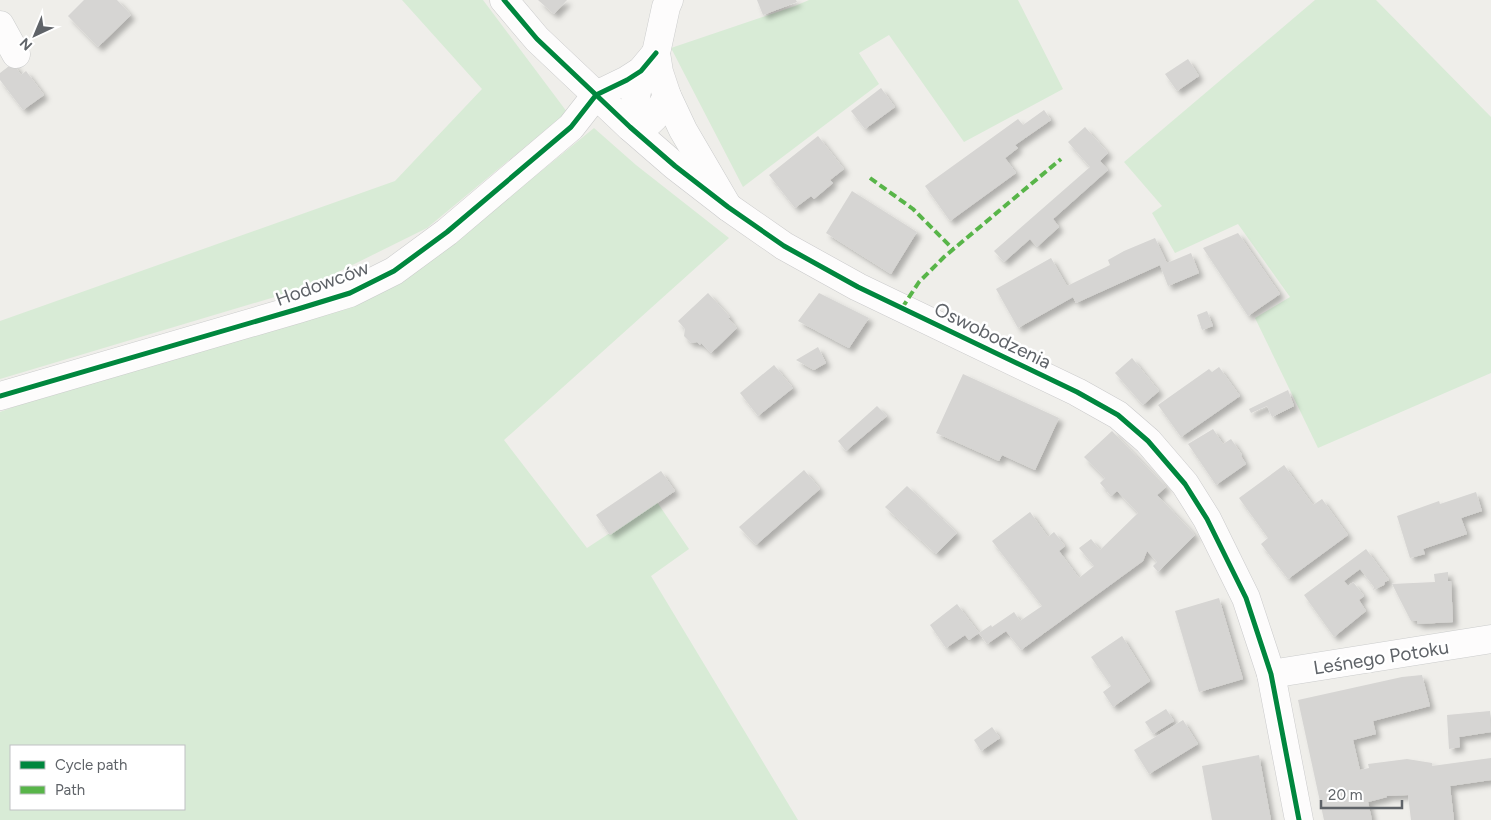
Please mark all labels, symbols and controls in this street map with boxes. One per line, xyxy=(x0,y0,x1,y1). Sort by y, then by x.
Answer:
north arrow xyxy=(10,10,60,60)
text: N xyxy=(17,34,36,54)
street label: Hodowców xyxy=(272,256,372,311)
street label: Oswobodzenia xyxy=(931,297,1055,374)
street label: Leśnego Potoku xyxy=(1312,635,1450,680)
legend xyxy=(10,745,185,810)
text: Cycle path xyxy=(55,756,127,774)
scale bar xyxy=(1321,778,1402,810)
text: Path xyxy=(55,781,85,799)
text: 20 m xyxy=(1328,786,1362,804)

